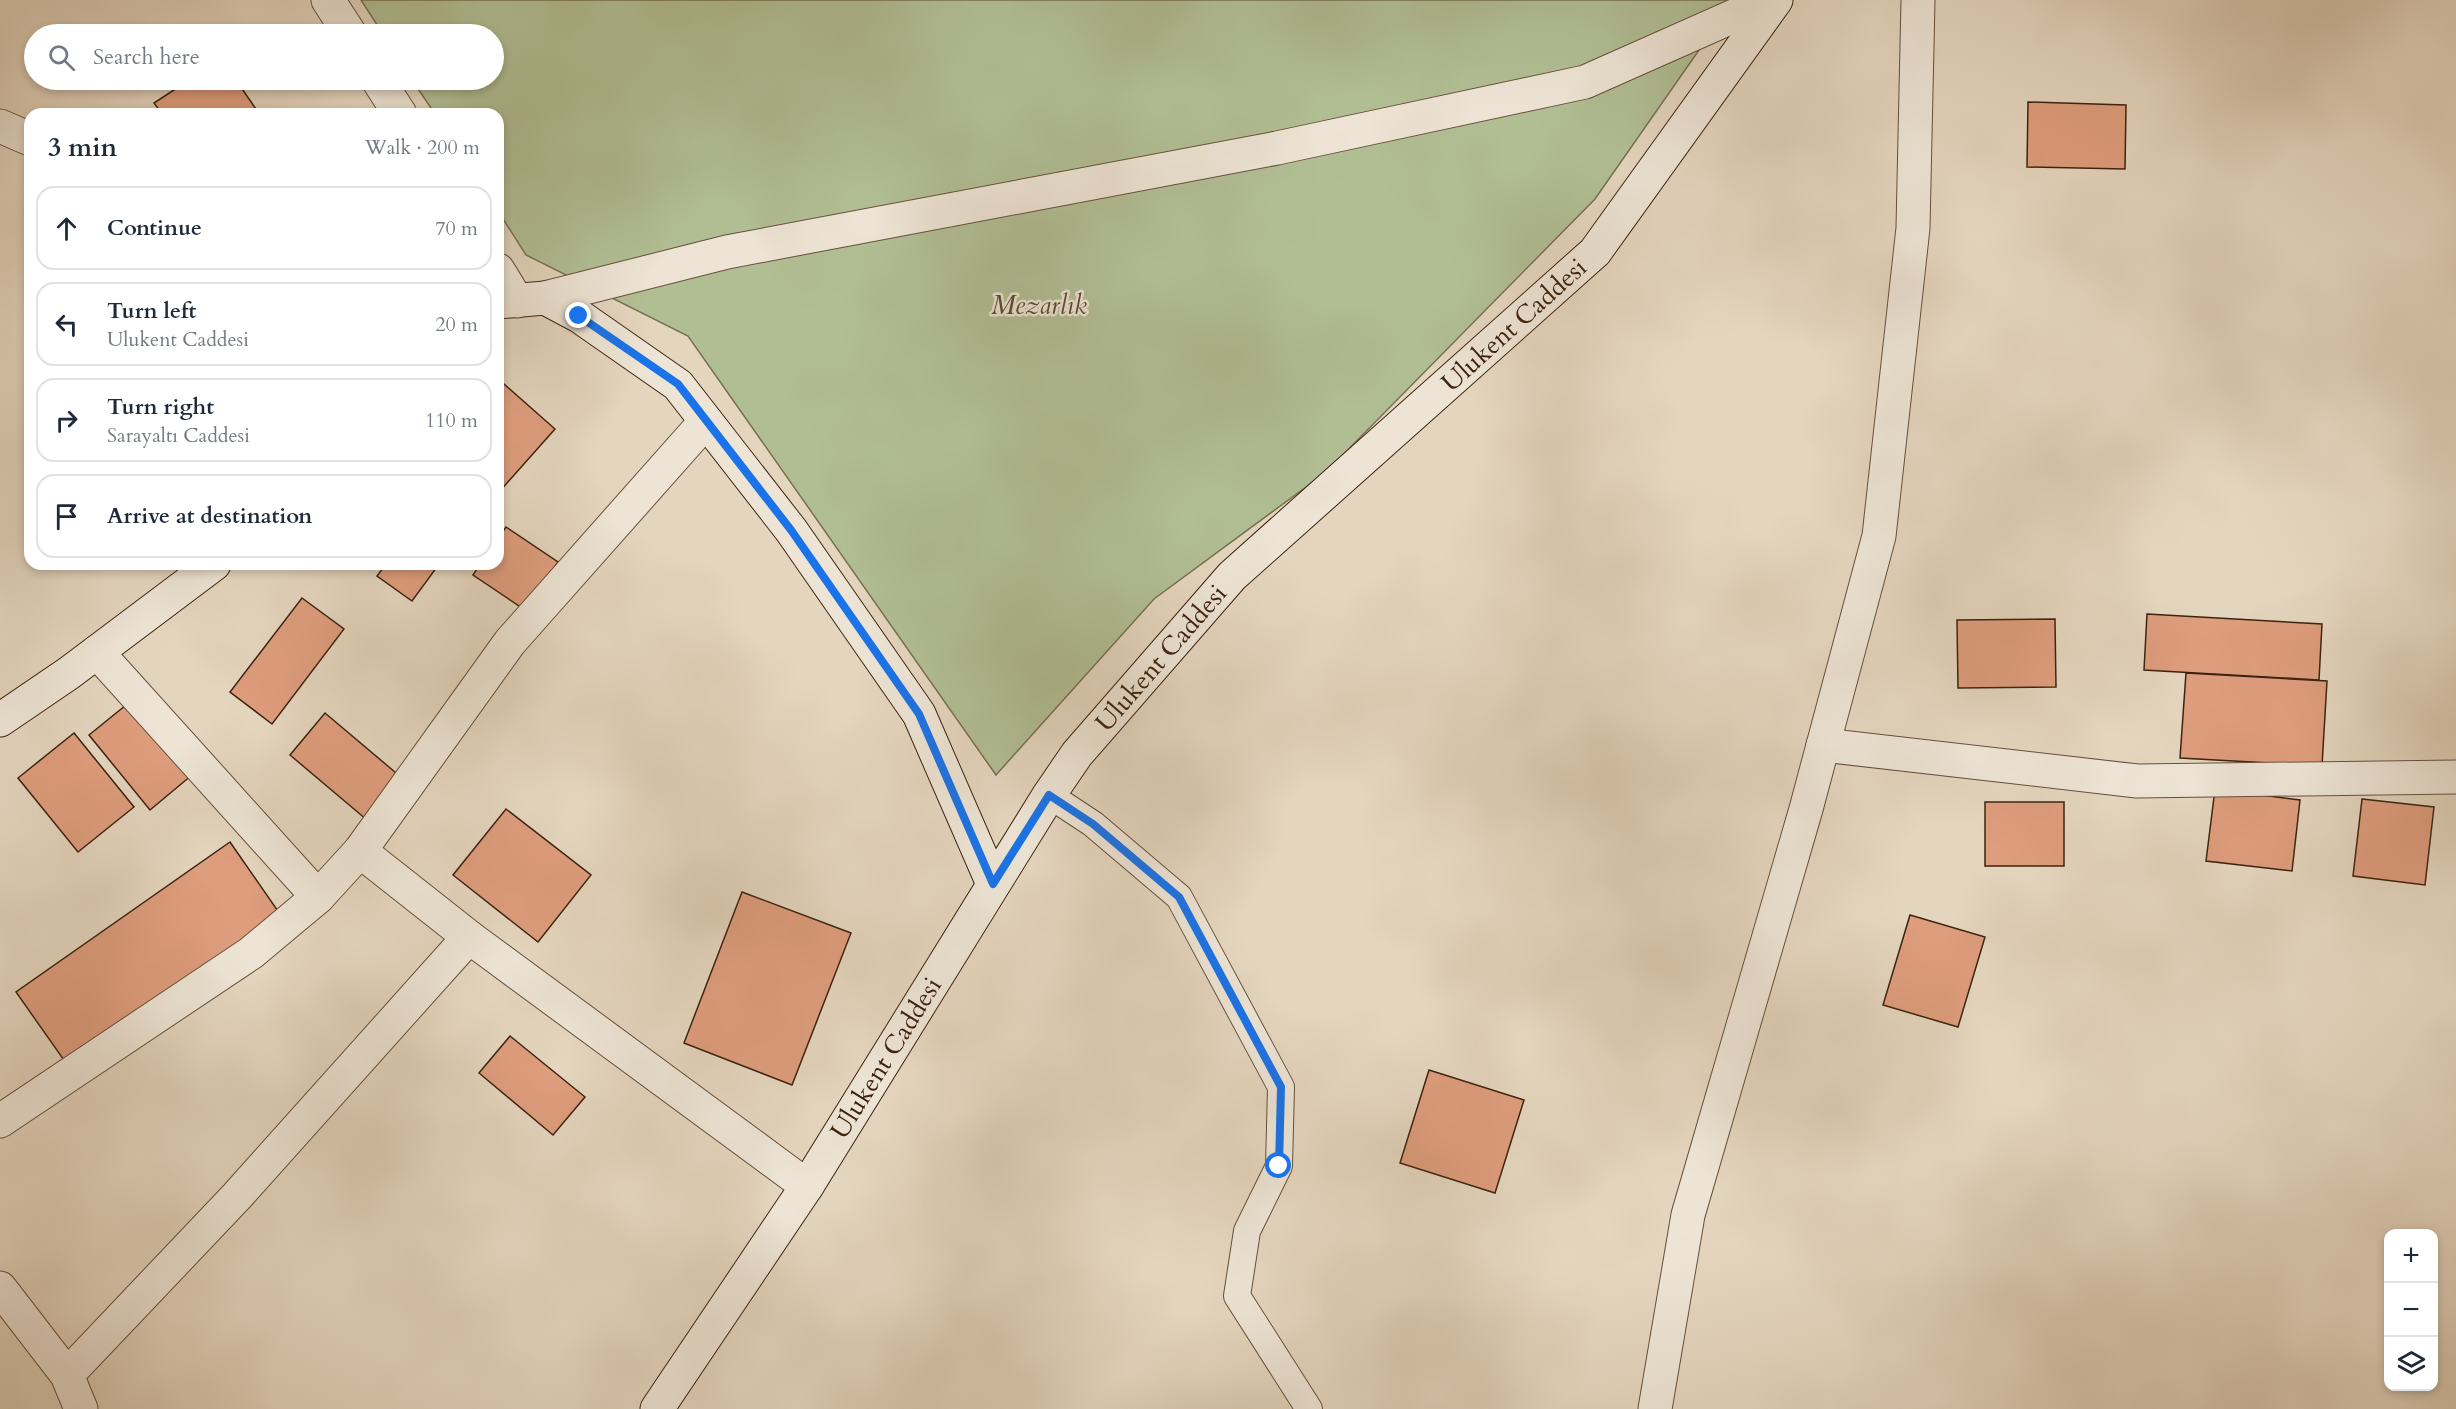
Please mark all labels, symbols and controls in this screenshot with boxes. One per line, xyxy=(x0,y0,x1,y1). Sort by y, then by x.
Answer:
search box xyxy=(24,24,504,90)
icon: search xyxy=(45,41,78,74)
text: Search here xyxy=(93,42,200,72)
text: 3 min xyxy=(48,130,117,165)
text: Walk · 200 m xyxy=(365,134,480,161)
icon: ahead xyxy=(50,212,83,245)
text: Continue xyxy=(107,213,202,243)
text: 70 m xyxy=(435,215,478,242)
street label: Ulukent Caddesi xyxy=(1434,250,1594,400)
park label: Mezarlık xyxy=(991,288,1087,323)
text: Turn left xyxy=(107,296,196,326)
route end xyxy=(565,302,591,328)
icon: left xyxy=(50,308,83,341)
text: 20 m xyxy=(435,311,478,338)
text: Ulukent Caddesi xyxy=(107,326,249,353)
text: Turn right xyxy=(107,392,214,422)
icon: right xyxy=(50,404,83,437)
text: 110 m xyxy=(425,407,478,434)
text: Sarayaltı Caddesi xyxy=(107,422,250,449)
icon: arrive xyxy=(50,500,83,533)
text: Arrive at destination xyxy=(107,501,312,531)
street label: Ulukent Caddesi xyxy=(1087,577,1235,739)
street label: Ulukent Caddesi xyxy=(822,971,950,1145)
route start xyxy=(1265,1152,1291,1178)
map controls xyxy=(2384,1229,2438,1391)
button: + xyxy=(2384,1229,2438,1283)
button: − xyxy=(2384,1283,2438,1337)
button: layers xyxy=(2384,1337,2438,1391)

